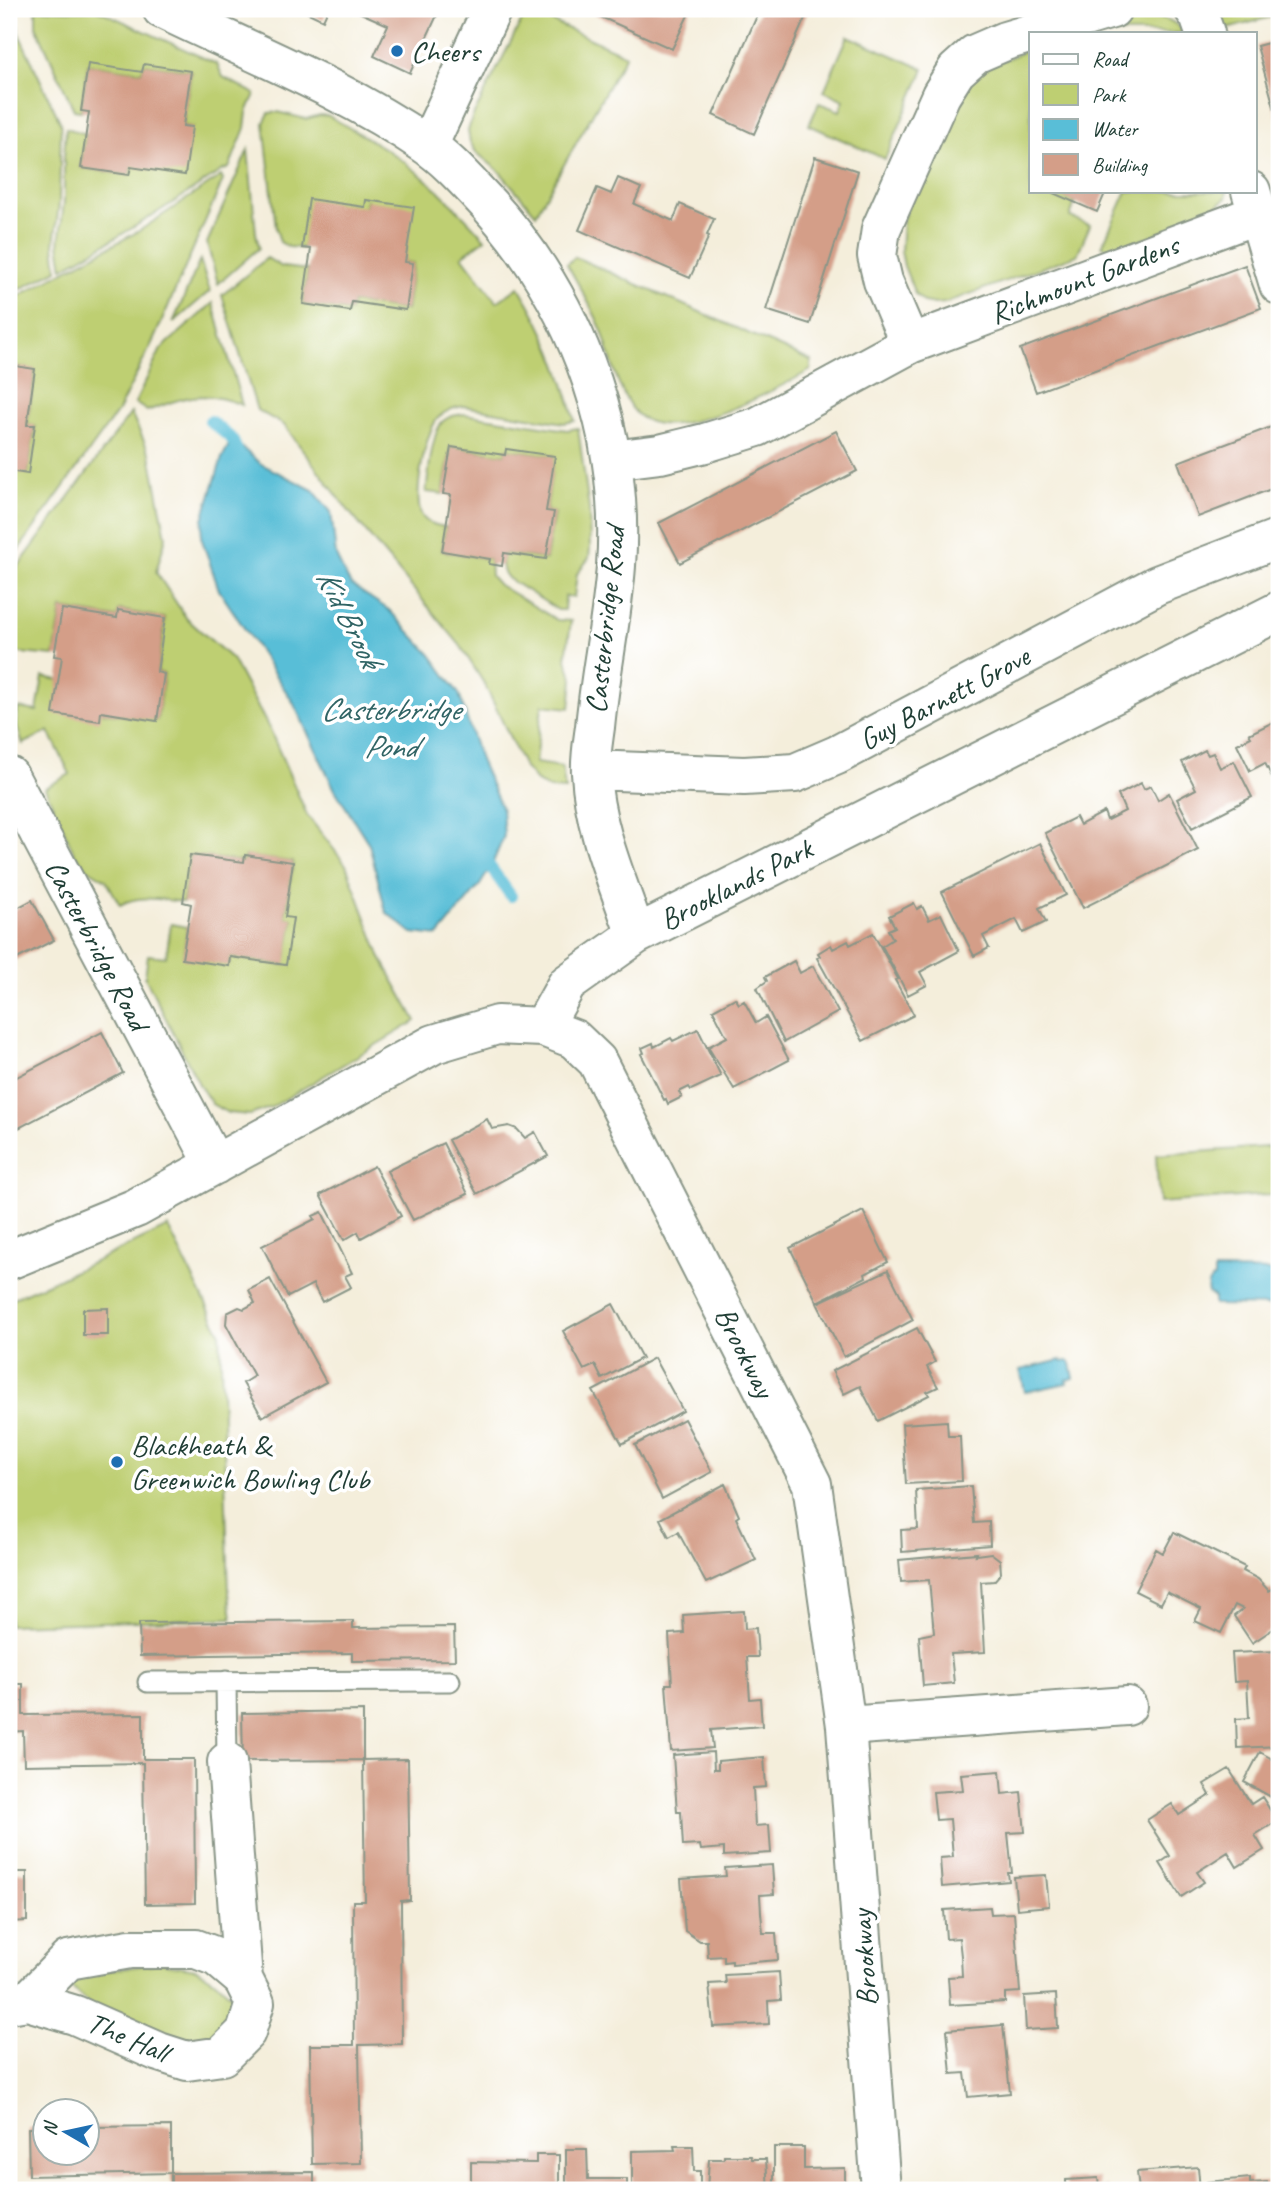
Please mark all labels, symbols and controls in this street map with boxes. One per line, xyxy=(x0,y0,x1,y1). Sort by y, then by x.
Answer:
place label: Cheers xyxy=(411,32,482,70)
legend xyxy=(1029,32,1256,192)
marker: Cheers xyxy=(389,43,405,59)
text: Road xyxy=(1092,46,1131,72)
text: Park xyxy=(1092,82,1127,108)
text: Water xyxy=(1092,116,1139,142)
text: Building xyxy=(1092,152,1149,178)
street label: Richmount Gardens xyxy=(984,225,1186,332)
street label: Casterbridge Road xyxy=(576,521,634,715)
water label: Kid Brook xyxy=(307,562,394,680)
street label: Guy Barnett Grove xyxy=(852,636,1038,759)
water label: Casterbridge Pond xyxy=(321,689,464,767)
street label: Brooklands Park xyxy=(653,828,821,939)
street label: Casterbridge Road xyxy=(36,853,160,1040)
street label: Brookway xyxy=(706,1300,785,1406)
place label: Blackheath & Greenwich Bowling Club xyxy=(131,1426,371,1498)
marker: Blackheath & Greenwich Bowling Club xyxy=(109,1454,125,1470)
street label: Brookway xyxy=(841,1906,886,2007)
street label: The Hall xyxy=(82,2003,179,2073)
north arrow xyxy=(32,2098,102,2168)
text: N xyxy=(37,2119,63,2137)

